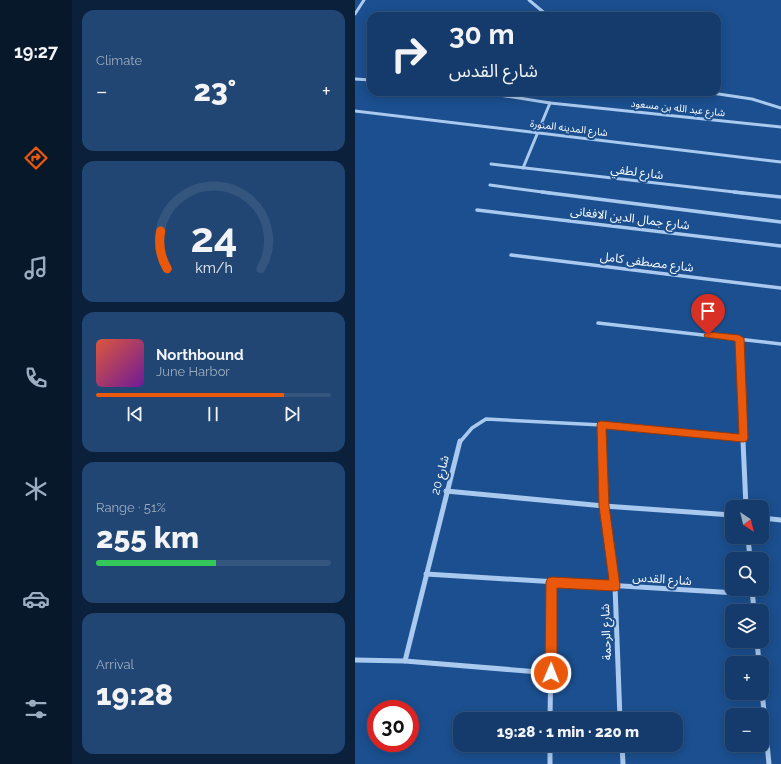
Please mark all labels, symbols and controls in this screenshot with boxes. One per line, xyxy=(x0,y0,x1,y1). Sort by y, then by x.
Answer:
text: 30 m xyxy=(449,18,515,51)
icon: right xyxy=(383,28,435,80)
text: 19:27 xyxy=(14,41,58,62)
text: Climate xyxy=(96,53,142,68)
text: شارع القدس xyxy=(449,60,538,81)
text: 23° xyxy=(193,73,236,108)
text: − xyxy=(96,78,108,104)
text: + xyxy=(322,78,331,104)
street label: شارع عبد الله بن مسعود xyxy=(630,98,726,120)
street label: شارع المدينه المنورة xyxy=(529,118,609,140)
icon: directions xyxy=(22,144,50,172)
street label: شارع لطفي xyxy=(610,162,664,185)
street label: شارع جمال الدين الافغانى xyxy=(569,204,690,234)
text: 24 xyxy=(190,213,237,262)
street label: شارع مصطفى كامل xyxy=(599,249,695,277)
icon: music xyxy=(22,254,50,282)
text: km/h xyxy=(195,260,232,276)
pin xyxy=(691,294,725,335)
icon: arrive xyxy=(697,300,719,322)
text: Northbound xyxy=(156,346,244,364)
icon: phone xyxy=(22,364,50,392)
text: June Harbor xyxy=(156,364,230,379)
icon: previous xyxy=(124,403,146,425)
icon: pause xyxy=(202,403,224,425)
icon: next xyxy=(281,403,303,425)
street label: شارع 20 xyxy=(428,454,454,497)
icon: climate xyxy=(22,475,50,503)
text: Range · 51% xyxy=(96,500,166,515)
north arrow xyxy=(725,500,769,544)
map controls xyxy=(725,500,769,752)
text: 255 km xyxy=(96,520,199,555)
button: search xyxy=(725,552,769,596)
street label: شارع القدس xyxy=(632,570,692,590)
icon: car xyxy=(22,585,50,613)
street label: شارع الرحمة xyxy=(598,603,616,661)
button: layers xyxy=(725,604,769,648)
position arrow xyxy=(530,652,572,694)
button: + xyxy=(725,656,769,700)
text: Arrival xyxy=(96,657,134,672)
text: 19:28 xyxy=(96,677,173,712)
icon: filters xyxy=(22,695,50,723)
speed limit sign: 30 xyxy=(367,700,419,752)
button: − xyxy=(725,708,769,752)
text: 19:28 · 1 min · 220 m xyxy=(497,723,639,741)

